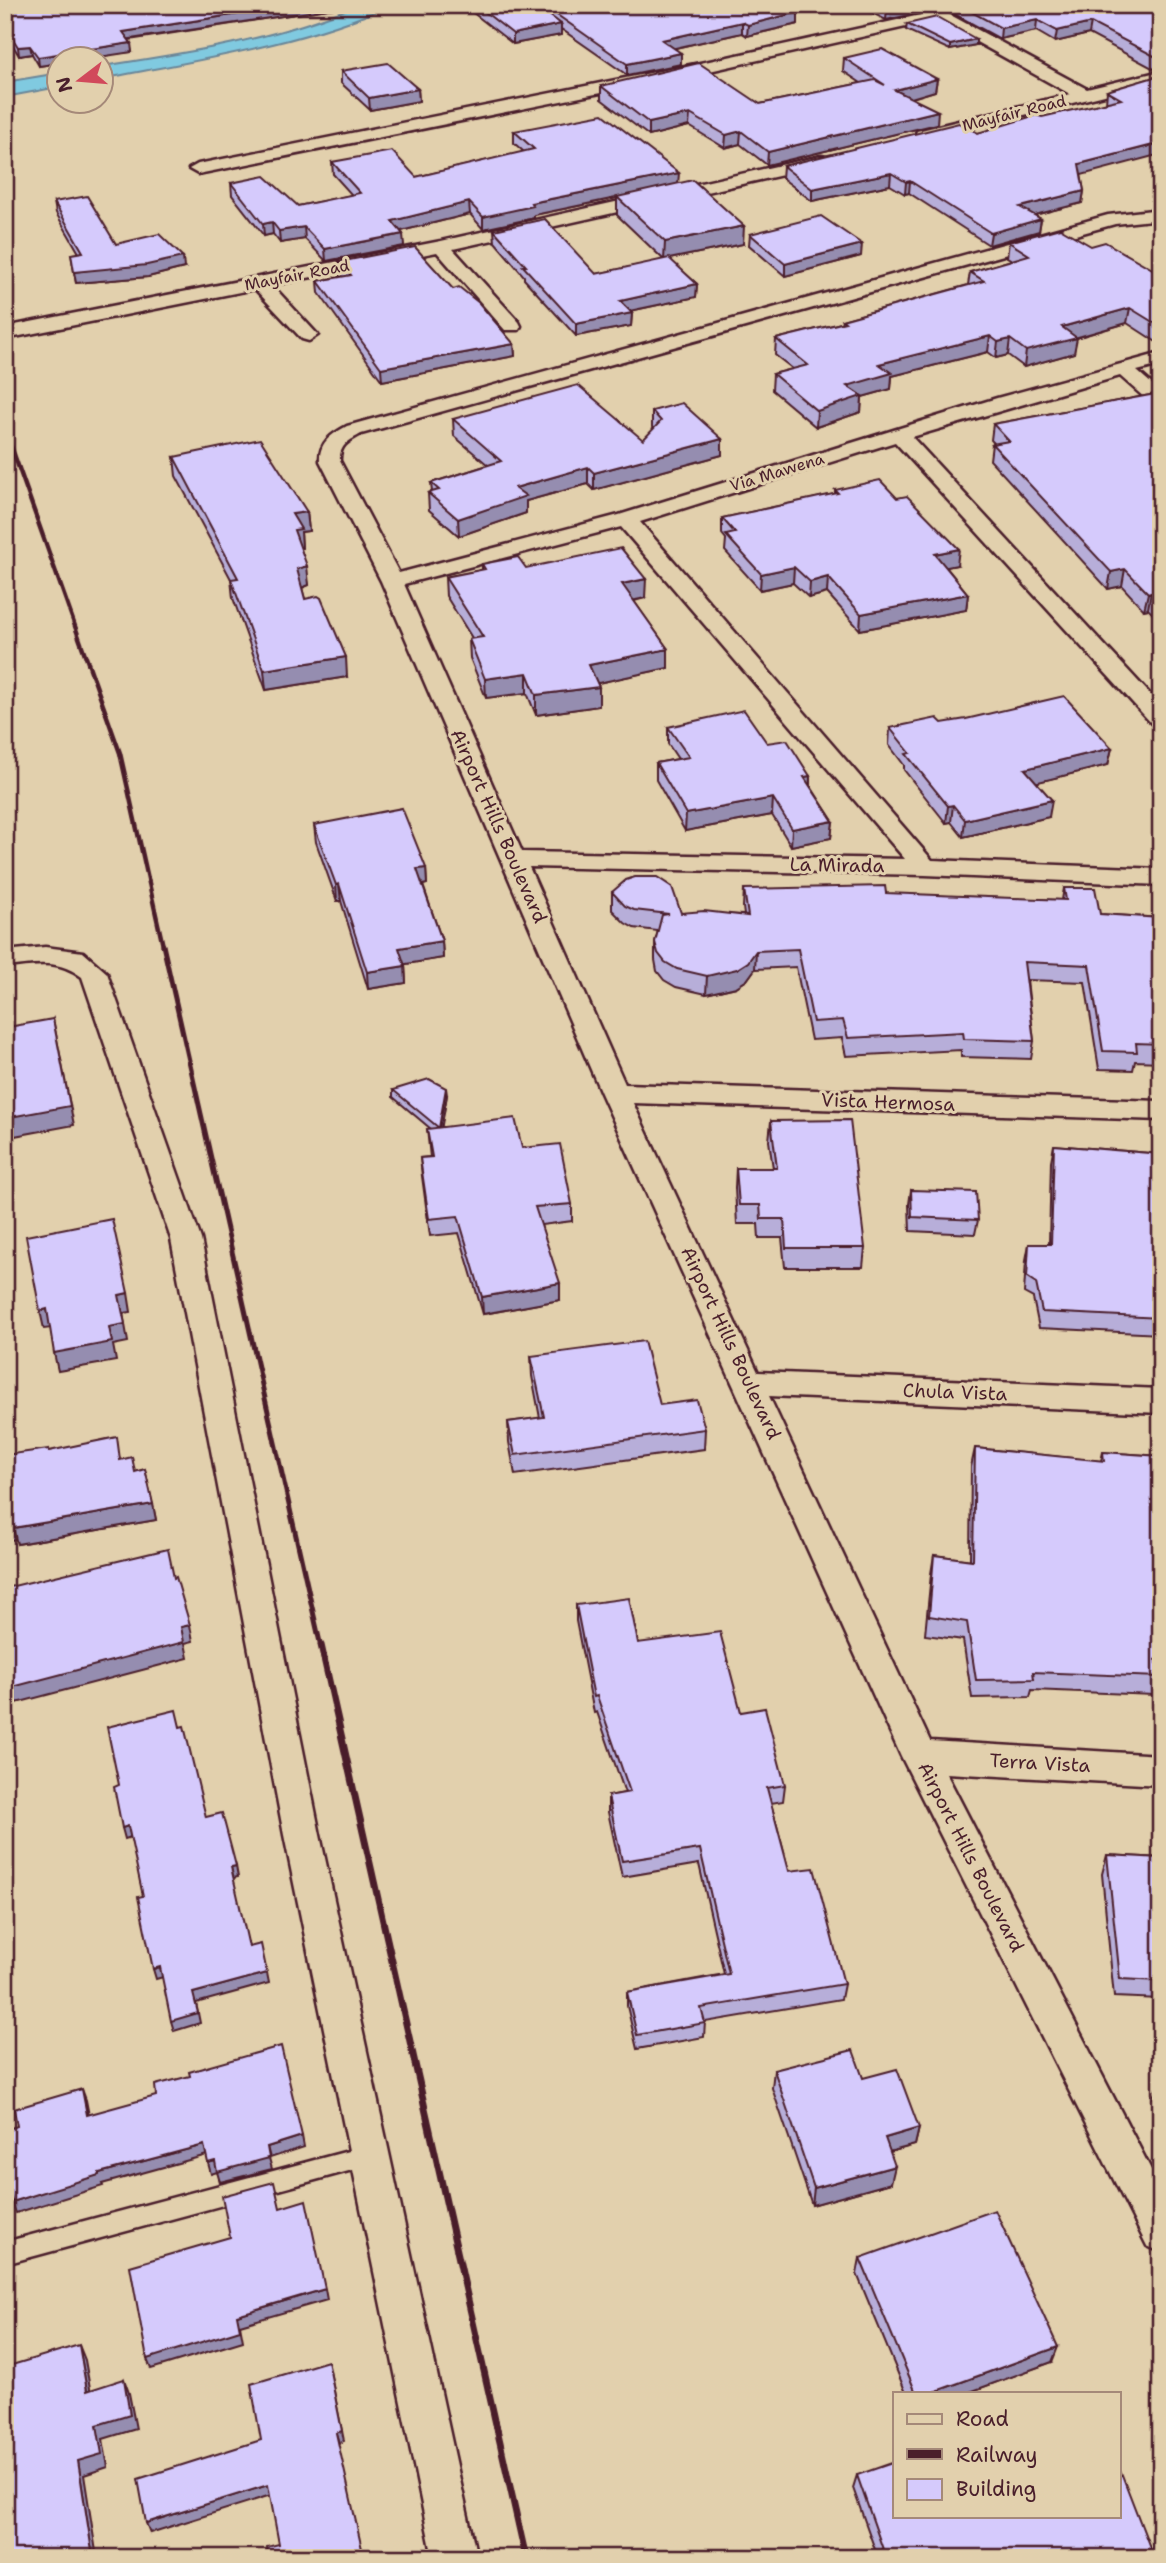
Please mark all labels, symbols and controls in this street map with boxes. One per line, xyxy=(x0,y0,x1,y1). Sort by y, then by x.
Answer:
north arrow xyxy=(46,46,116,116)
text: N xyxy=(50,74,78,95)
street label: Mayfair Road xyxy=(960,90,1068,136)
street label: Mayfair Road xyxy=(243,255,351,295)
street label: Via Mawena xyxy=(727,448,827,496)
street label: Airport Hills Boulevard xyxy=(445,725,553,927)
street label: La Mirada xyxy=(789,852,885,878)
street label: Vista Hermosa xyxy=(821,1087,956,1117)
street label: Airport Hills Boulevard xyxy=(675,1243,787,1443)
street label: Chula Vista xyxy=(902,1378,1008,1406)
street label: Terra Vista xyxy=(989,1748,1091,1778)
street label: Airport Hills Boulevard xyxy=(912,1758,1030,1956)
legend xyxy=(893,2392,1120,2518)
text: Road xyxy=(956,2405,1009,2433)
text: Railway xyxy=(956,2441,1038,2469)
text: Building xyxy=(956,2475,1036,2503)

